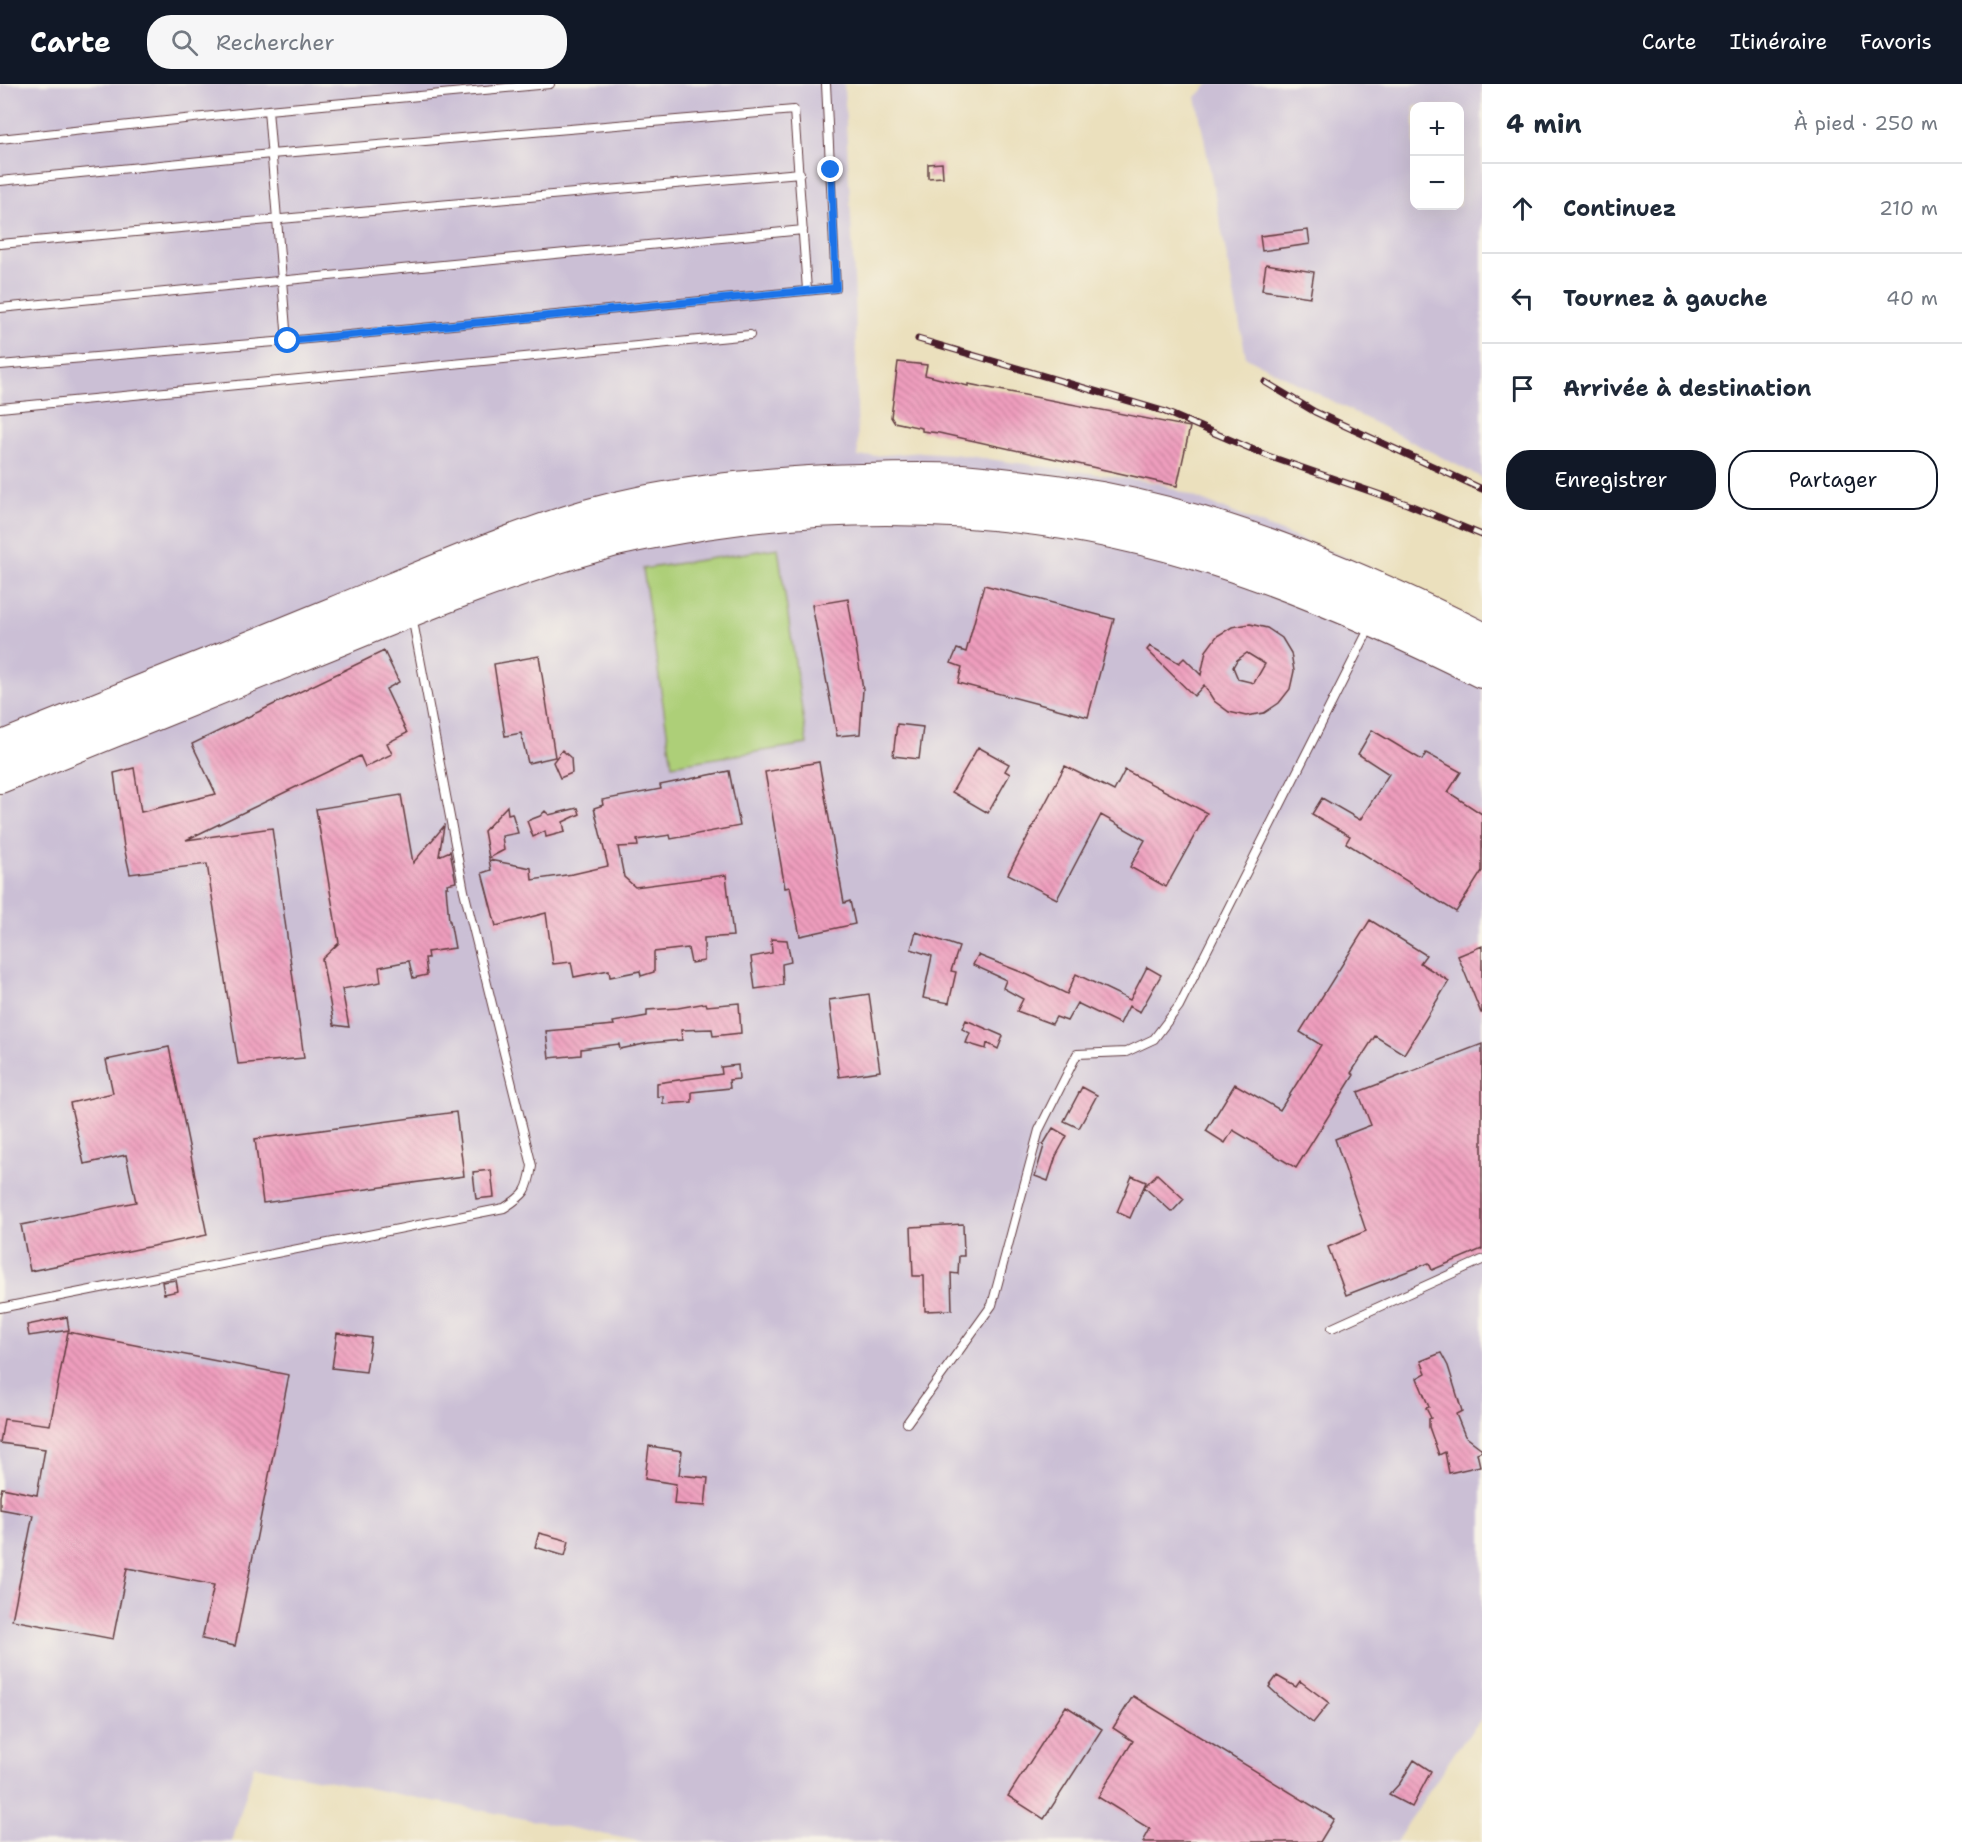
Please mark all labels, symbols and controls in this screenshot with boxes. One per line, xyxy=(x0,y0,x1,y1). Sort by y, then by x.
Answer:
search box xyxy=(147,15,567,69)
text: Carte xyxy=(30,23,111,61)
icon: search xyxy=(168,26,201,59)
text: Rechercher xyxy=(216,28,335,57)
text: Carte xyxy=(1642,28,1697,56)
text: Itinéraire xyxy=(1730,28,1827,56)
text: Favoris xyxy=(1860,28,1932,56)
map controls xyxy=(1410,102,1464,210)
button: + xyxy=(1410,102,1464,156)
text: 4 min xyxy=(1506,106,1582,141)
text: À pied · 250 m xyxy=(1793,110,1938,136)
route end xyxy=(817,156,843,182)
button: − xyxy=(1410,156,1464,210)
icon: ahead xyxy=(1506,192,1539,225)
text: Continuez xyxy=(1563,194,1676,223)
text: 210 m xyxy=(1879,195,1938,221)
icon: left xyxy=(1506,282,1539,315)
text: Tournez à gauche xyxy=(1563,284,1768,313)
text: 40 m xyxy=(1886,285,1938,311)
route start xyxy=(274,327,300,353)
icon: arrive xyxy=(1506,372,1539,405)
text: Arrivée à destination xyxy=(1563,374,1811,403)
button: Enregistrer xyxy=(1506,450,1716,510)
button: Partager xyxy=(1728,450,1938,510)

